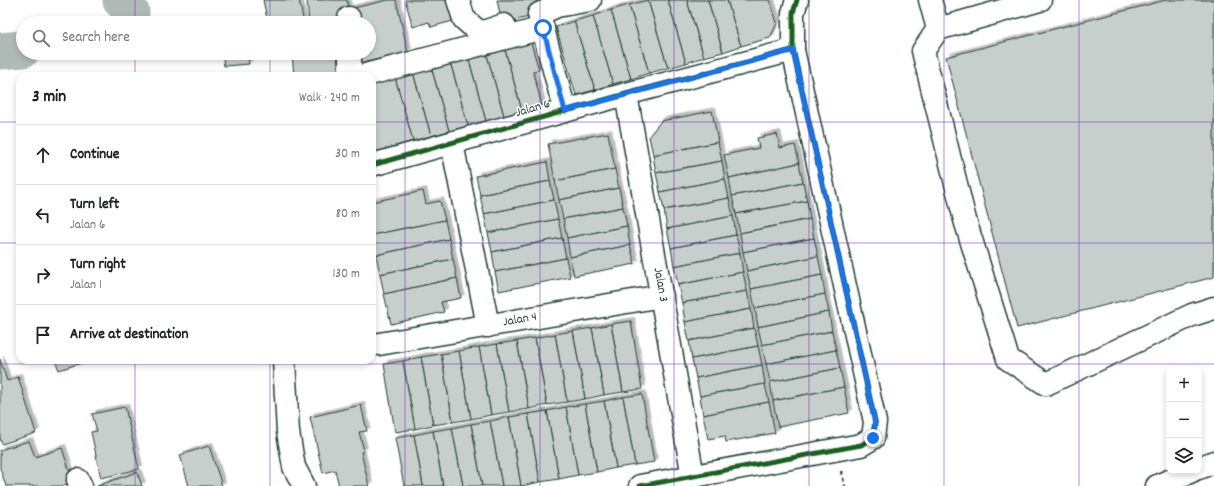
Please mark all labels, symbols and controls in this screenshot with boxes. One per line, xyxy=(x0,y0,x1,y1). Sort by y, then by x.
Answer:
search box xyxy=(16,16,376,60)
route start xyxy=(534,19,552,37)
icon: search xyxy=(30,27,52,49)
text: Search here xyxy=(62,27,130,49)
text: 3 min xyxy=(32,86,66,110)
text: Walk · 240 m xyxy=(299,89,360,108)
street label: Jalan 6 xyxy=(513,95,553,123)
icon: ahead xyxy=(32,144,54,166)
text: Continue xyxy=(70,144,119,166)
text: 30 m xyxy=(335,145,360,164)
text: Turn left xyxy=(70,194,119,216)
icon: left xyxy=(32,204,54,226)
text: 80 m xyxy=(336,205,360,224)
text: Jalan 6 xyxy=(70,216,105,235)
text: Turn right xyxy=(70,254,126,276)
icon: right xyxy=(32,264,54,286)
text: 130 m xyxy=(332,265,360,284)
street label: Jalan 3 xyxy=(648,266,672,304)
text: Jalan 1 xyxy=(70,276,102,295)
street label: Jalan 4 xyxy=(501,308,539,332)
icon: arrive xyxy=(32,324,54,346)
text: Arrive at destination xyxy=(70,324,188,346)
map controls xyxy=(1166,366,1202,474)
button: + xyxy=(1166,366,1202,402)
button: − xyxy=(1166,402,1202,438)
route end xyxy=(864,429,882,447)
button: layers xyxy=(1166,438,1202,474)

